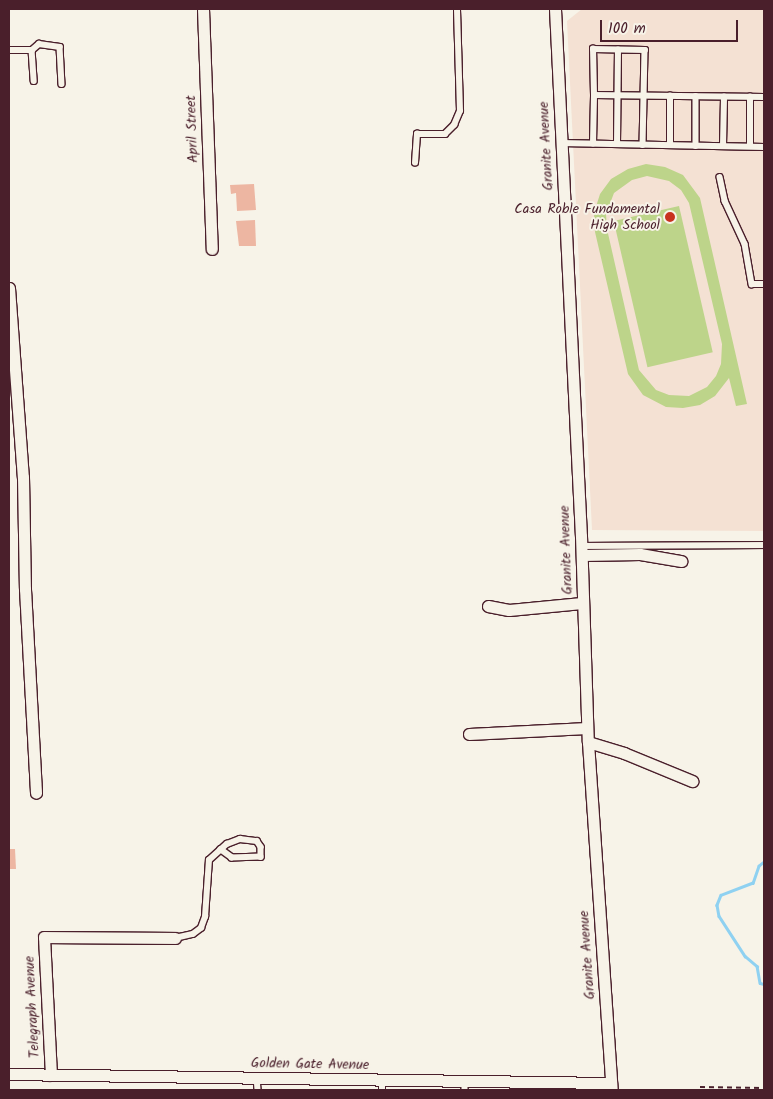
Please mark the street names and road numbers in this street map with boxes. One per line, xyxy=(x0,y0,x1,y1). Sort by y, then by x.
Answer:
street label: April Street xyxy=(182,95,202,163)
street label: Granite Avenue xyxy=(535,101,557,191)
street label: Granite Avenue xyxy=(556,505,576,595)
street label: Granite Avenue xyxy=(576,910,598,1000)
street label: Telegraph Avenue xyxy=(21,955,43,1059)
street label: Golden Gate Avenue xyxy=(251,1055,369,1073)

